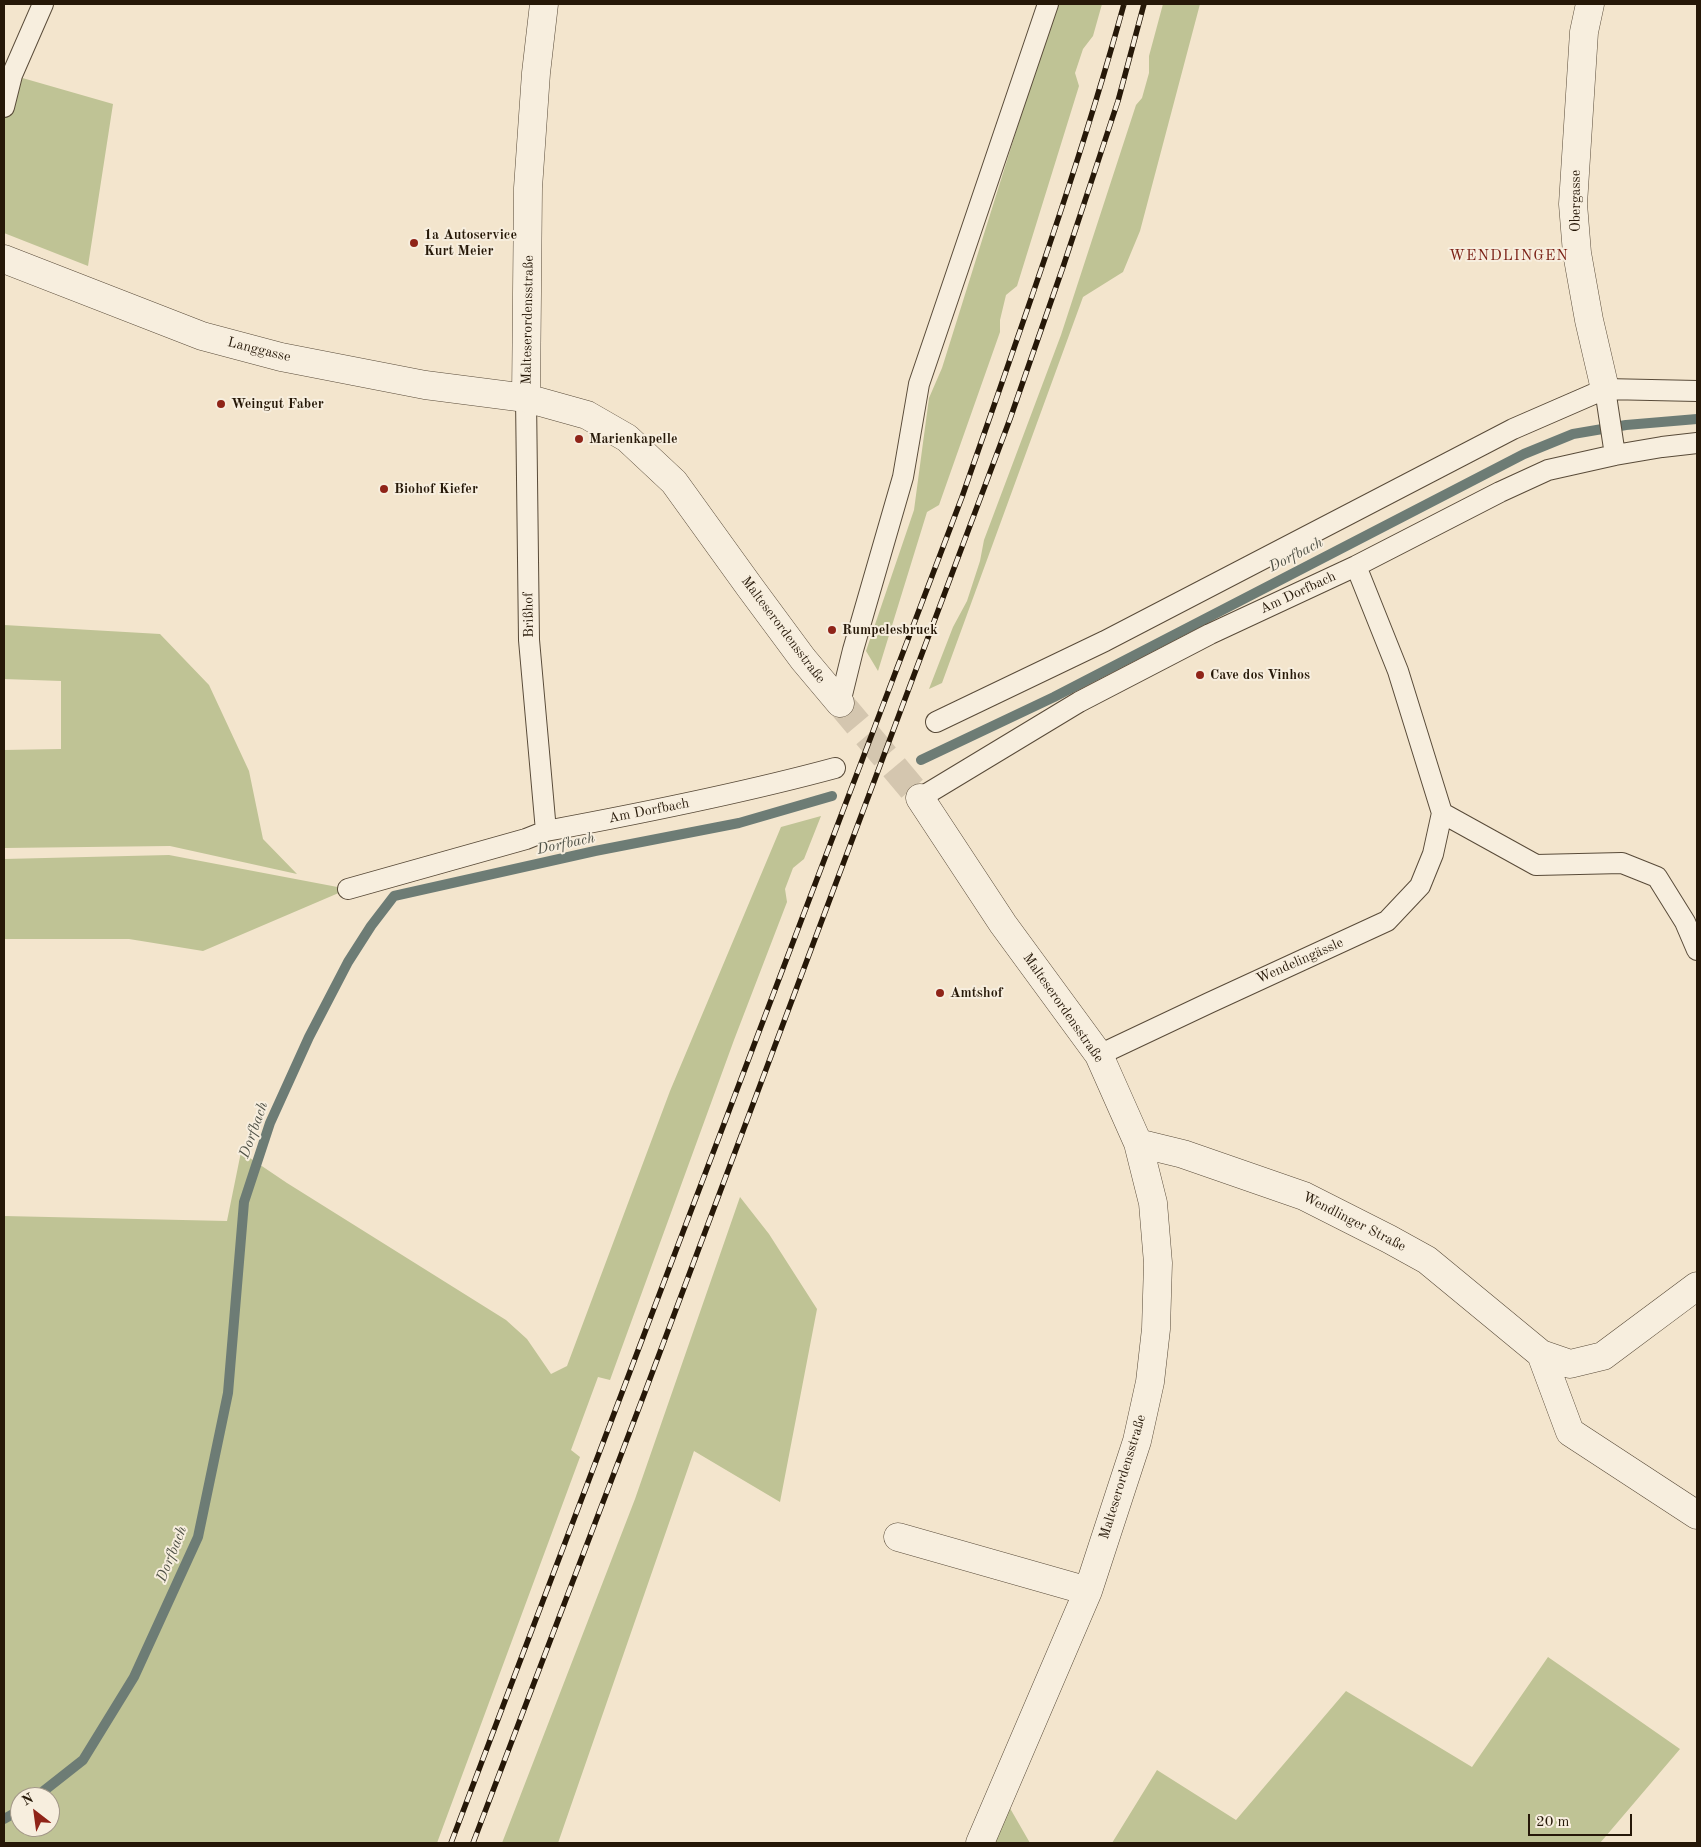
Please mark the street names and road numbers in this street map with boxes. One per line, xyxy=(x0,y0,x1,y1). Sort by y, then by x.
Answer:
street label: Obergasse xyxy=(1568,170,1584,232)
street label: Malteserordensstraße xyxy=(518,255,538,385)
street label: Langgasse xyxy=(226,334,292,366)
street label: Am Dorfbach xyxy=(1257,568,1339,618)
street label: Malteserordensstraße xyxy=(737,573,829,687)
street label: Brißhof xyxy=(520,592,538,638)
street label: Am Dorfbach xyxy=(607,795,691,827)
street label: Wendelingässle xyxy=(1254,934,1346,988)
street label: Malteserordensstraße xyxy=(1019,950,1107,1066)
street label: Wendlinger Straße xyxy=(1300,1189,1408,1255)
street label: Malteserordensstraße xyxy=(1096,1413,1150,1541)

